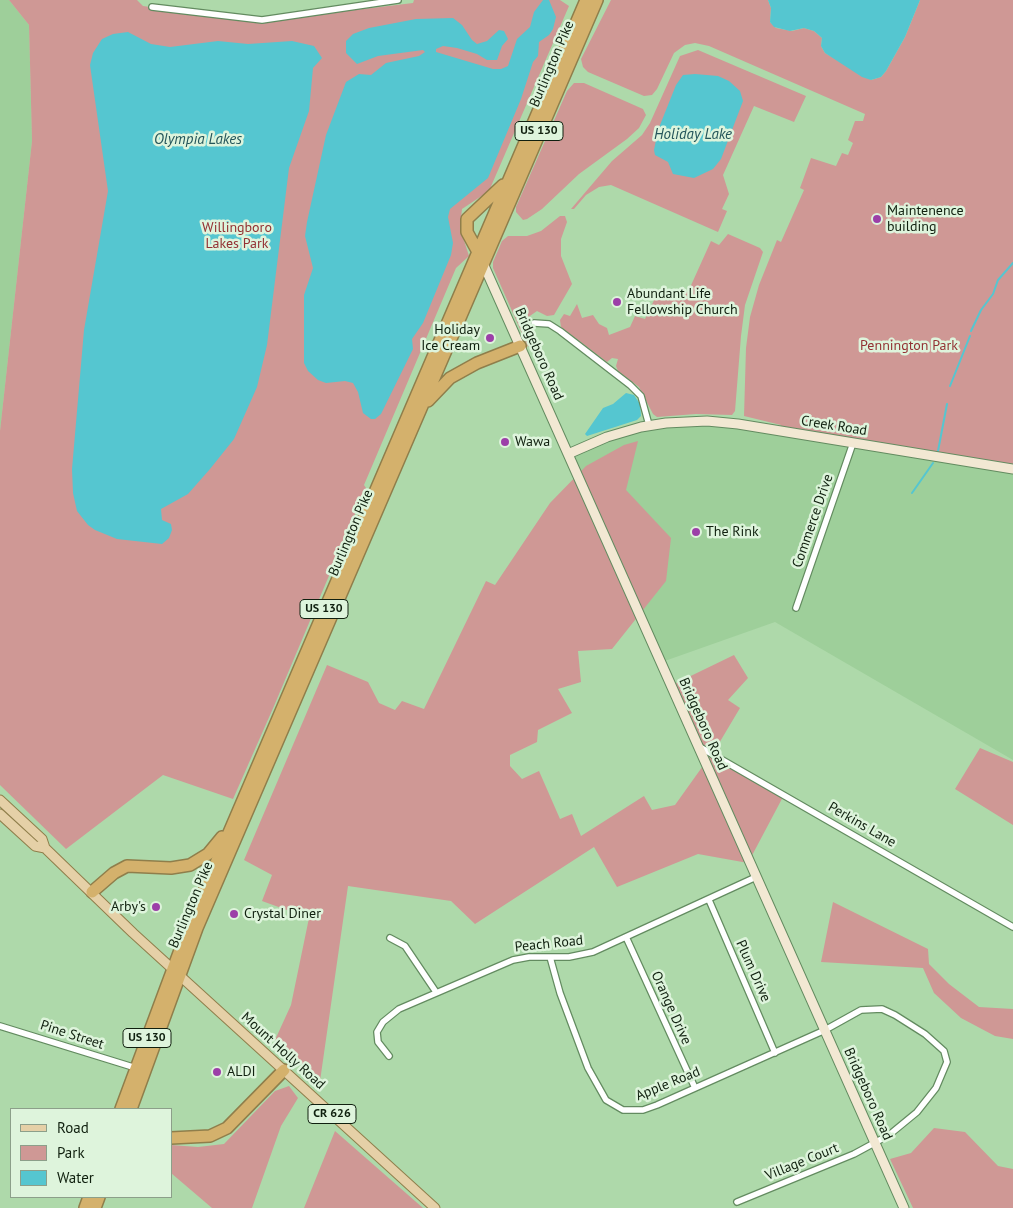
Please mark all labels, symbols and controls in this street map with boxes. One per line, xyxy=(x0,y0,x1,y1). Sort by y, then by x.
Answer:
street label: Burlington Pike xyxy=(526,18,578,110)
road number: US 130 xyxy=(515,122,563,140)
water label: Holiday Lake xyxy=(654,126,732,144)
water label: Olympia Lakes xyxy=(154,131,242,149)
place label: Maintenence building xyxy=(887,203,964,236)
marker: Maintenence building xyxy=(871,213,883,225)
park label: Willingboro Lakes Park xyxy=(202,220,272,252)
place label: Abundant Life Fellowship Church xyxy=(627,286,738,318)
marker: Abundant Life Fellowship Church xyxy=(611,296,623,308)
street label: Bridgeboro Road xyxy=(511,305,567,403)
place label: Holiday Ice Cream xyxy=(421,322,480,354)
marker: Holiday Ice Cream xyxy=(484,332,496,344)
park label: Pennington Park xyxy=(860,338,958,354)
street label: Creek Road xyxy=(800,412,868,440)
place label: Wawa xyxy=(515,434,550,450)
marker: Wawa xyxy=(499,436,511,448)
street label: Commerce Drive xyxy=(789,472,837,570)
street label: Burlington Pike xyxy=(325,487,377,579)
place label: The Rink xyxy=(706,524,759,540)
marker: The Rink xyxy=(690,526,702,538)
road number: US 130 xyxy=(300,600,348,618)
street label: Bridgeboro Road xyxy=(675,675,731,773)
street label: Perkins Lane xyxy=(825,799,899,851)
street label: Burlington Pike xyxy=(165,859,217,951)
place label: Arby's xyxy=(111,899,146,915)
marker: Arby's xyxy=(150,901,162,913)
place label: Crystal Diner xyxy=(244,906,321,922)
marker: Crystal Diner xyxy=(228,908,240,920)
street label: Peach Road xyxy=(514,932,584,956)
street label: Plum Drive xyxy=(732,937,774,1005)
street label: Orange Drive xyxy=(647,969,695,1047)
street label: Mount Holly Road xyxy=(238,1009,328,1093)
street label: Pine Street xyxy=(38,1017,106,1053)
road number: US 130 xyxy=(123,1028,171,1048)
street label: Bridgeboro Road xyxy=(840,1045,896,1143)
street label: Apple Road xyxy=(633,1063,703,1105)
place label: ALDI xyxy=(227,1064,256,1080)
marker: ALDI xyxy=(211,1066,223,1078)
road number: CR 626 xyxy=(308,1104,356,1124)
legend xyxy=(10,1108,172,1198)
text: Road xyxy=(57,1118,89,1137)
street label: Village Court xyxy=(763,1140,841,1184)
text: Park xyxy=(57,1143,85,1162)
text: Water xyxy=(57,1168,94,1187)

